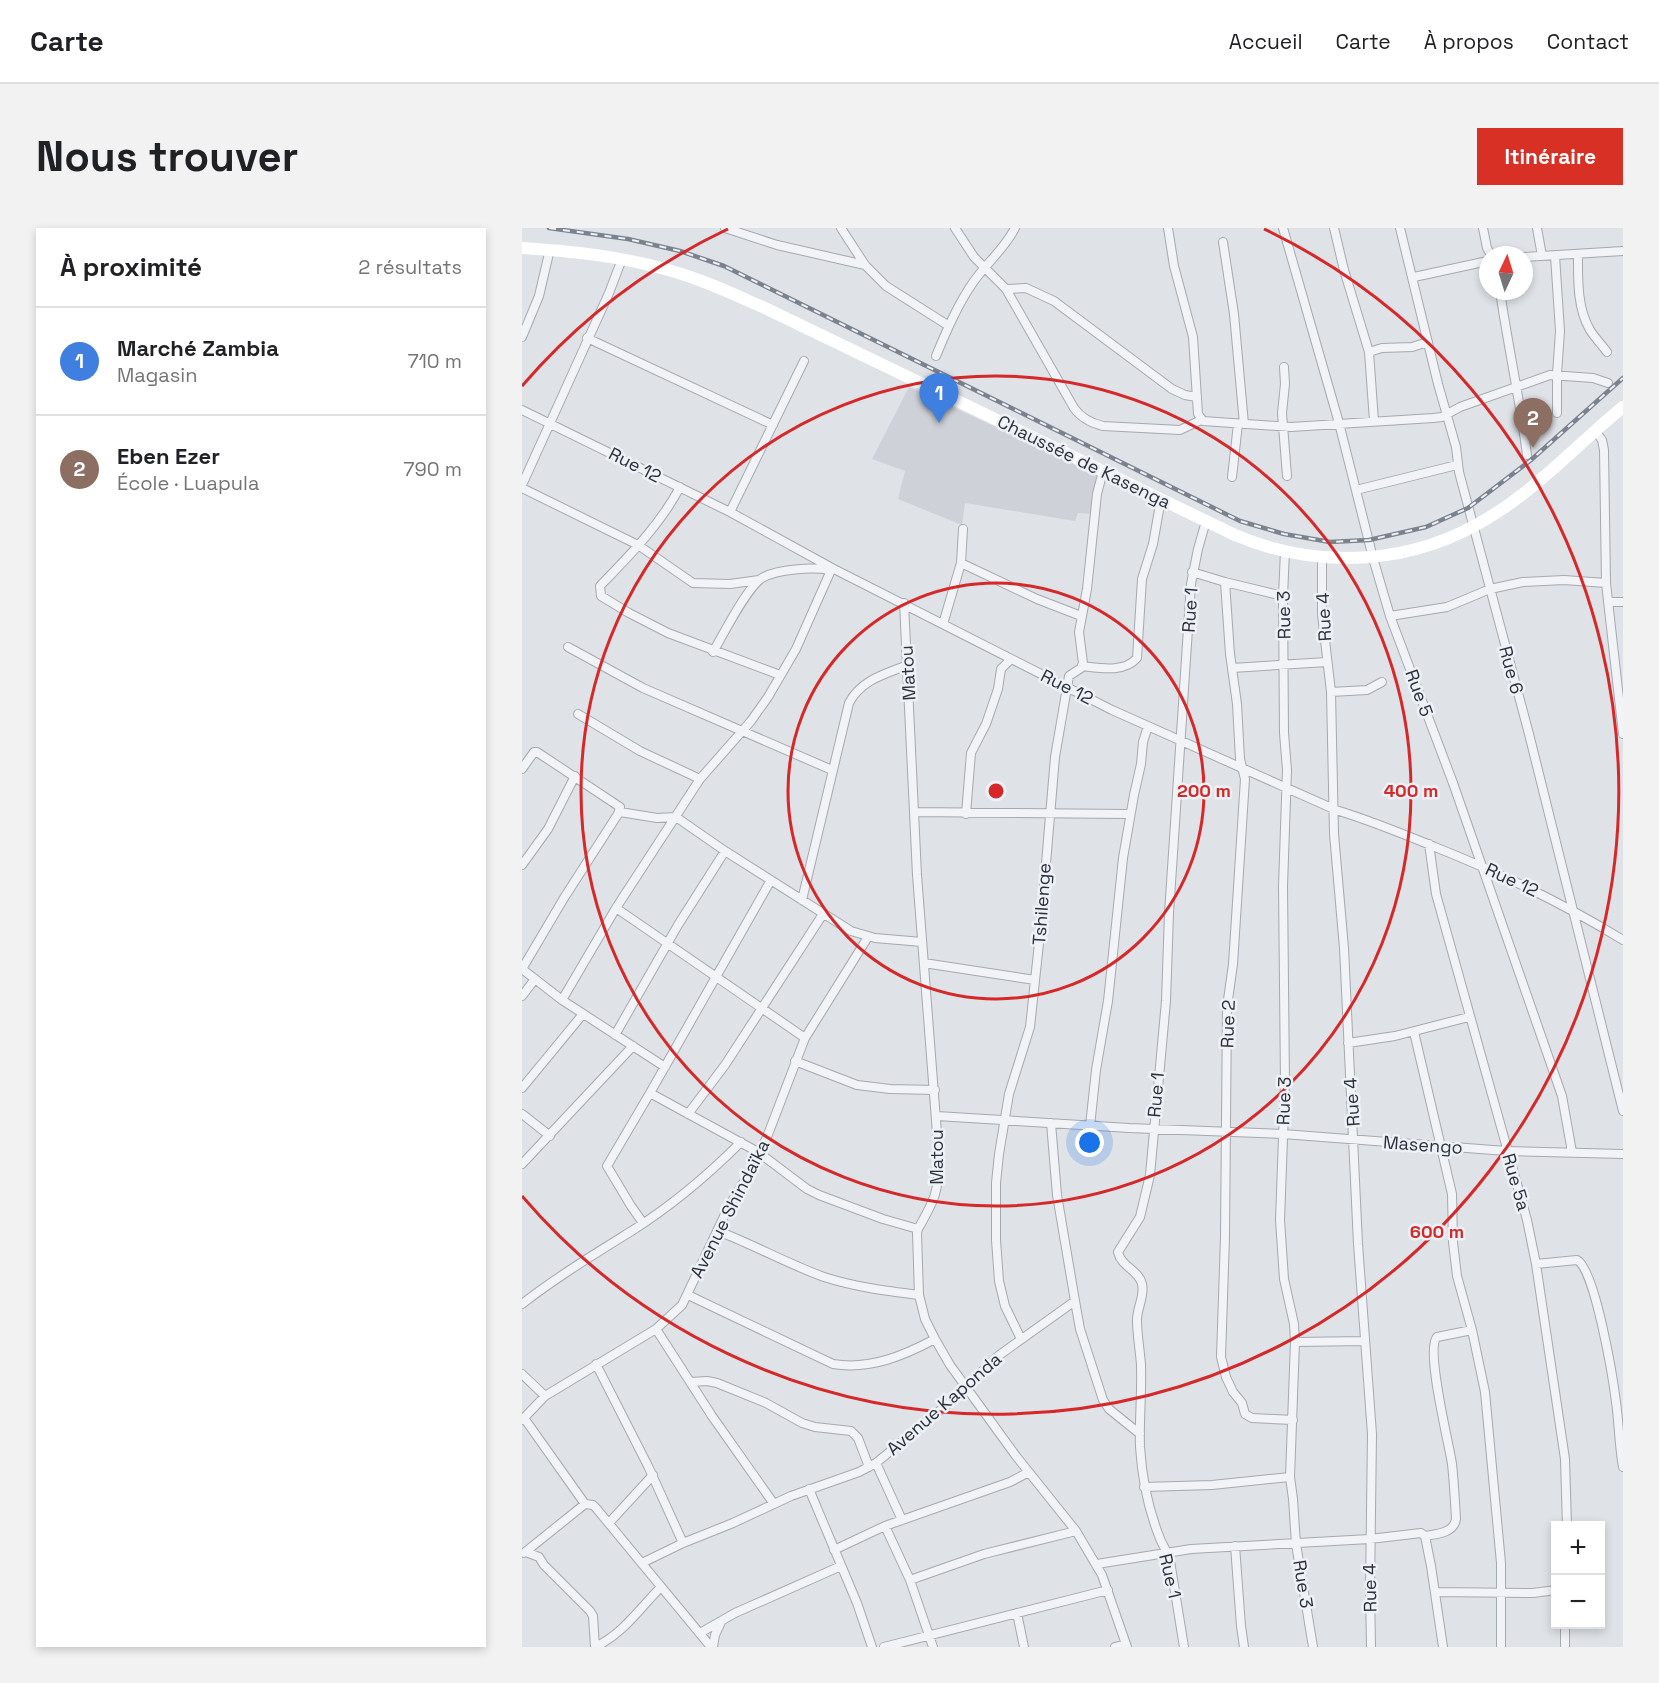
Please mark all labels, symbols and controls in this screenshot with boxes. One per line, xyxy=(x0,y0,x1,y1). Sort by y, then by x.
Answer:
text: Carte xyxy=(30,23,104,59)
text: Accueil xyxy=(1229,28,1303,55)
text: Carte xyxy=(1336,28,1391,55)
text: À propos xyxy=(1424,28,1514,55)
text: Contact xyxy=(1547,28,1629,55)
button: Itinéraire xyxy=(1477,128,1623,185)
text: Nous trouver xyxy=(36,130,298,183)
north arrow xyxy=(1479,246,1533,300)
text: À proximité xyxy=(60,250,202,284)
text: 2 résultats xyxy=(358,254,462,280)
text: Marché Zambia xyxy=(117,334,279,362)
text: 1 xyxy=(75,348,84,374)
text: 710 m xyxy=(407,348,462,374)
text: Magasin xyxy=(117,362,198,388)
pin: 1 xyxy=(920,374,958,423)
pin: 2 xyxy=(1514,398,1552,448)
street label: Chaussée de Kasenga xyxy=(994,410,1175,514)
text: Eben Ezer xyxy=(117,442,220,470)
street label: Rue 12 xyxy=(605,442,665,488)
text: 2 xyxy=(74,456,85,482)
text: 790 m xyxy=(403,456,462,482)
text: École · Luapula xyxy=(117,470,259,496)
street label: Rue 1 xyxy=(1176,587,1203,633)
street label: Rue 3 xyxy=(1272,591,1295,639)
street label: Rue 4 xyxy=(1311,592,1336,642)
street label: Rue 6 xyxy=(1494,643,1529,696)
street label: Matou xyxy=(895,645,920,701)
street label: Rue 12 xyxy=(1037,664,1097,710)
street label: Rue 5 xyxy=(1400,666,1439,720)
text: 200 m xyxy=(1177,779,1231,802)
text: 400 m xyxy=(1384,779,1438,802)
centre of rings xyxy=(986,781,1006,801)
street label: Rue 12 xyxy=(1482,857,1542,902)
street label: Tshilenge xyxy=(1027,862,1056,946)
street label: Rue 2 xyxy=(1215,999,1240,1049)
street label: Rue 1 xyxy=(1142,1071,1169,1118)
street label: Rue 3 xyxy=(1271,1076,1296,1126)
street label: Rue 4 xyxy=(1338,1077,1365,1127)
your location xyxy=(1075,1128,1104,1157)
street label: Matou xyxy=(925,1129,948,1185)
street label: Masengo xyxy=(1382,1130,1464,1159)
street label: Avenue Shindaïka xyxy=(685,1136,774,1282)
street label: Rue 5a xyxy=(1497,1150,1536,1213)
text: 600 m xyxy=(1410,1220,1464,1243)
street label: Avenue Kaponda xyxy=(881,1347,1006,1460)
map controls xyxy=(1551,1521,1605,1629)
button: + xyxy=(1551,1521,1605,1575)
street label: Rue 1 xyxy=(1154,1551,1187,1600)
street label: Rue 3 xyxy=(1288,1558,1319,1610)
street label: Rue 4 xyxy=(1358,1563,1381,1613)
button: − xyxy=(1551,1575,1605,1629)

